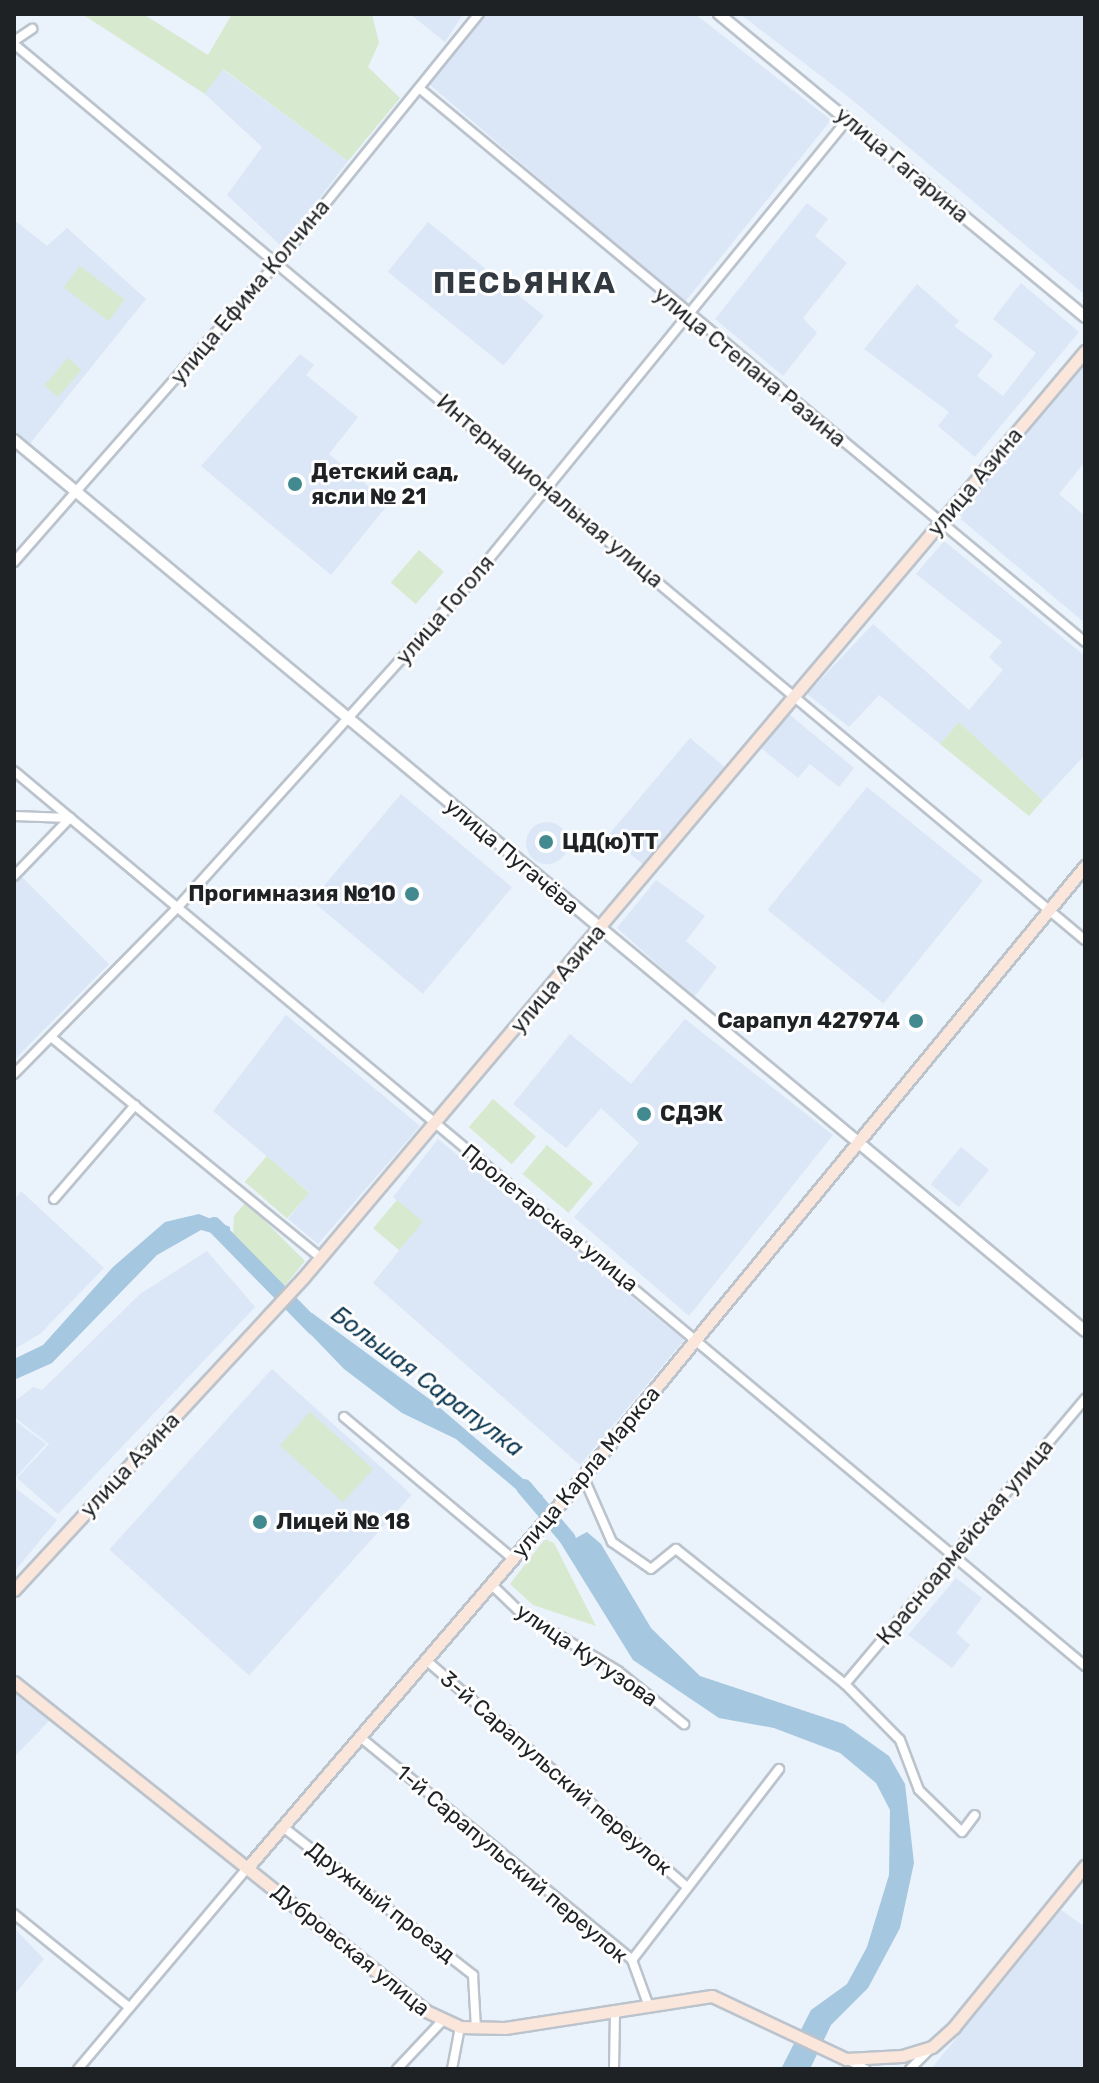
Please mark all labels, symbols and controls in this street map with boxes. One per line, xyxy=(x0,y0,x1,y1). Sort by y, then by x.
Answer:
street label: улица Гагарина xyxy=(830,102,974,228)
street label: улица Ефима Колчина xyxy=(165,194,335,390)
district label: ПЕСЬЯНКА xyxy=(433,265,617,301)
street label: улица Степана Разина xyxy=(649,281,851,453)
street label: Интернациональная улица xyxy=(432,389,668,593)
street label: улица Азина xyxy=(922,422,1028,542)
place label: Детский сад, ясли № 21 xyxy=(311,458,459,510)
marker: Детский сад, ясли № 21 xyxy=(286,475,304,493)
street label: улица Гоголя xyxy=(390,550,500,670)
street label: улица Пугачёва xyxy=(440,792,584,920)
place label: ЦД(ю)ТТ xyxy=(562,829,659,855)
marker: ЦД(ю)ТТ xyxy=(537,833,555,851)
place label: Прогимназия №10 xyxy=(188,881,396,907)
marker: Прогимназия №10 xyxy=(403,885,421,903)
street label: улица Азина xyxy=(505,919,611,1039)
place label: Сарапул 427974 xyxy=(717,1008,900,1034)
marker: Сарапул 427974 xyxy=(907,1012,925,1030)
place label: СДЭК xyxy=(660,1101,723,1127)
marker: СДЭК xyxy=(635,1105,653,1123)
street label: Пролетарская улица xyxy=(456,1139,644,1297)
water label: Большая Сарапулка xyxy=(325,1300,529,1464)
street label: улица Карла Маркса xyxy=(506,1381,666,1563)
street label: улица Азина xyxy=(75,1407,185,1523)
street label: Красноармейская улица xyxy=(871,1434,1059,1650)
place label: Лицей № 18 xyxy=(276,1509,410,1535)
marker: Лицей № 18 xyxy=(251,1513,269,1531)
street label: улица Кутузова xyxy=(511,1598,663,1712)
street label: 3-й Сарапульский переулок xyxy=(435,1665,677,1881)
street label: 1-й Сарапульский переулок xyxy=(391,1759,633,1969)
street label: Дружный проезд xyxy=(301,1836,461,1968)
street label: Дубровская улица xyxy=(267,1878,435,2022)

